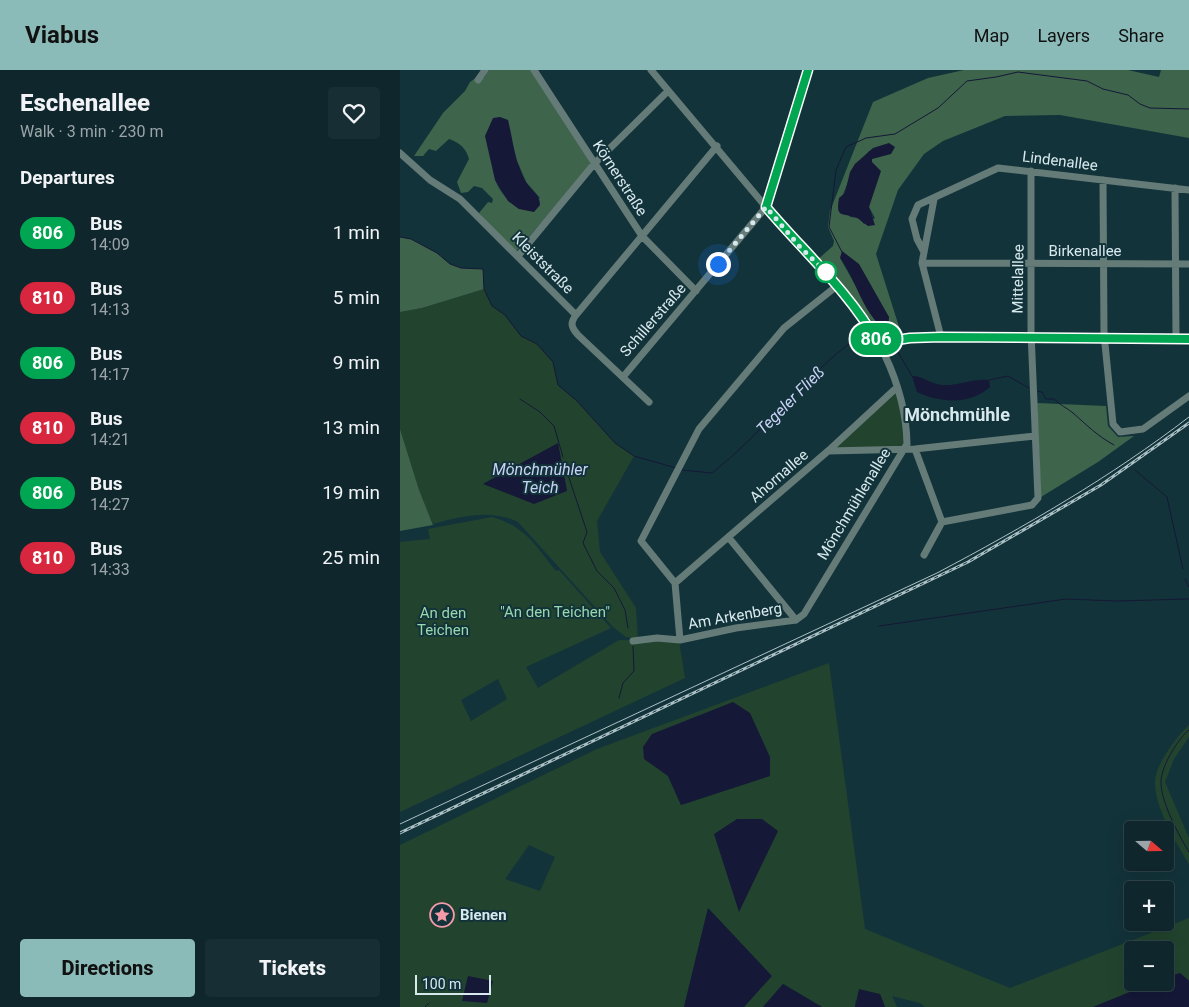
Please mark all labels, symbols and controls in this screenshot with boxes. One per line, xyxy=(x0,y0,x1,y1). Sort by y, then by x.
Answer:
text: Viabus xyxy=(25,21,99,49)
text: Map xyxy=(974,25,1009,46)
text: Layers xyxy=(1037,25,1090,46)
text: Share xyxy=(1118,25,1164,46)
button: heart xyxy=(328,87,380,139)
text: Eschenallee xyxy=(20,89,150,117)
text: Walk · 3 min · 230 m xyxy=(20,122,164,141)
street label: Körnerstraße xyxy=(589,137,651,219)
street label: Lindenallee xyxy=(1021,147,1099,175)
text: Departures xyxy=(20,166,115,189)
text: Bus xyxy=(90,212,123,235)
text: 1 min xyxy=(333,221,380,244)
text: 806 xyxy=(32,222,63,243)
street label: Kleiststraße xyxy=(508,228,578,298)
text: 14:09 xyxy=(90,235,130,254)
street label: Birkenallee xyxy=(1048,242,1122,260)
street label: Mittelallee xyxy=(1008,244,1028,314)
your location xyxy=(706,252,731,277)
unlabelled marker xyxy=(815,261,837,283)
text: Bus xyxy=(90,277,123,300)
street label: Schillerstraße xyxy=(616,280,690,360)
text: 5 min xyxy=(333,286,380,309)
text: 810 xyxy=(32,287,63,308)
text: 14:13 xyxy=(90,300,130,319)
line badge: 806 xyxy=(847,323,905,355)
text: 806 xyxy=(861,328,891,349)
text: Bus xyxy=(90,342,123,365)
text: 9 min xyxy=(333,351,380,374)
text: 806 xyxy=(32,352,63,373)
water label: Tegeler Fließ xyxy=(752,362,828,438)
text: 14:17 xyxy=(90,365,130,384)
district label: Mönchmühle xyxy=(904,404,1010,425)
text: Bus xyxy=(90,407,123,430)
text: 13 min xyxy=(322,416,380,439)
text: 810 xyxy=(32,417,63,438)
text: 14:21 xyxy=(90,430,130,449)
street label: Mönchmühlenallee xyxy=(814,445,894,563)
street label: Ahornallee xyxy=(746,446,812,506)
water label: Mönchmühler Teich xyxy=(492,460,589,497)
text: Bus xyxy=(90,472,123,495)
text: 19 min xyxy=(322,481,380,504)
text: 806 xyxy=(32,482,63,503)
text: 14:27 xyxy=(90,495,130,514)
text: Bus xyxy=(90,537,123,560)
text: 25 min xyxy=(322,546,380,569)
text: 810 xyxy=(32,547,63,568)
text: 14:33 xyxy=(90,560,130,579)
street label: Am Arkenberg xyxy=(687,599,783,633)
park label: "An den Teichen" xyxy=(500,603,610,621)
park label: An den Teichen xyxy=(417,604,469,639)
north arrow xyxy=(1124,821,1174,871)
map controls xyxy=(1124,821,1174,991)
button: + xyxy=(1124,881,1174,931)
place icon: Bienen xyxy=(429,902,455,928)
place label: Bienen xyxy=(460,906,507,924)
button: Directions xyxy=(20,939,195,997)
button: Tickets xyxy=(205,939,380,997)
button: − xyxy=(1124,941,1174,991)
scale bar xyxy=(415,972,491,995)
text: 100 m xyxy=(422,976,461,992)

